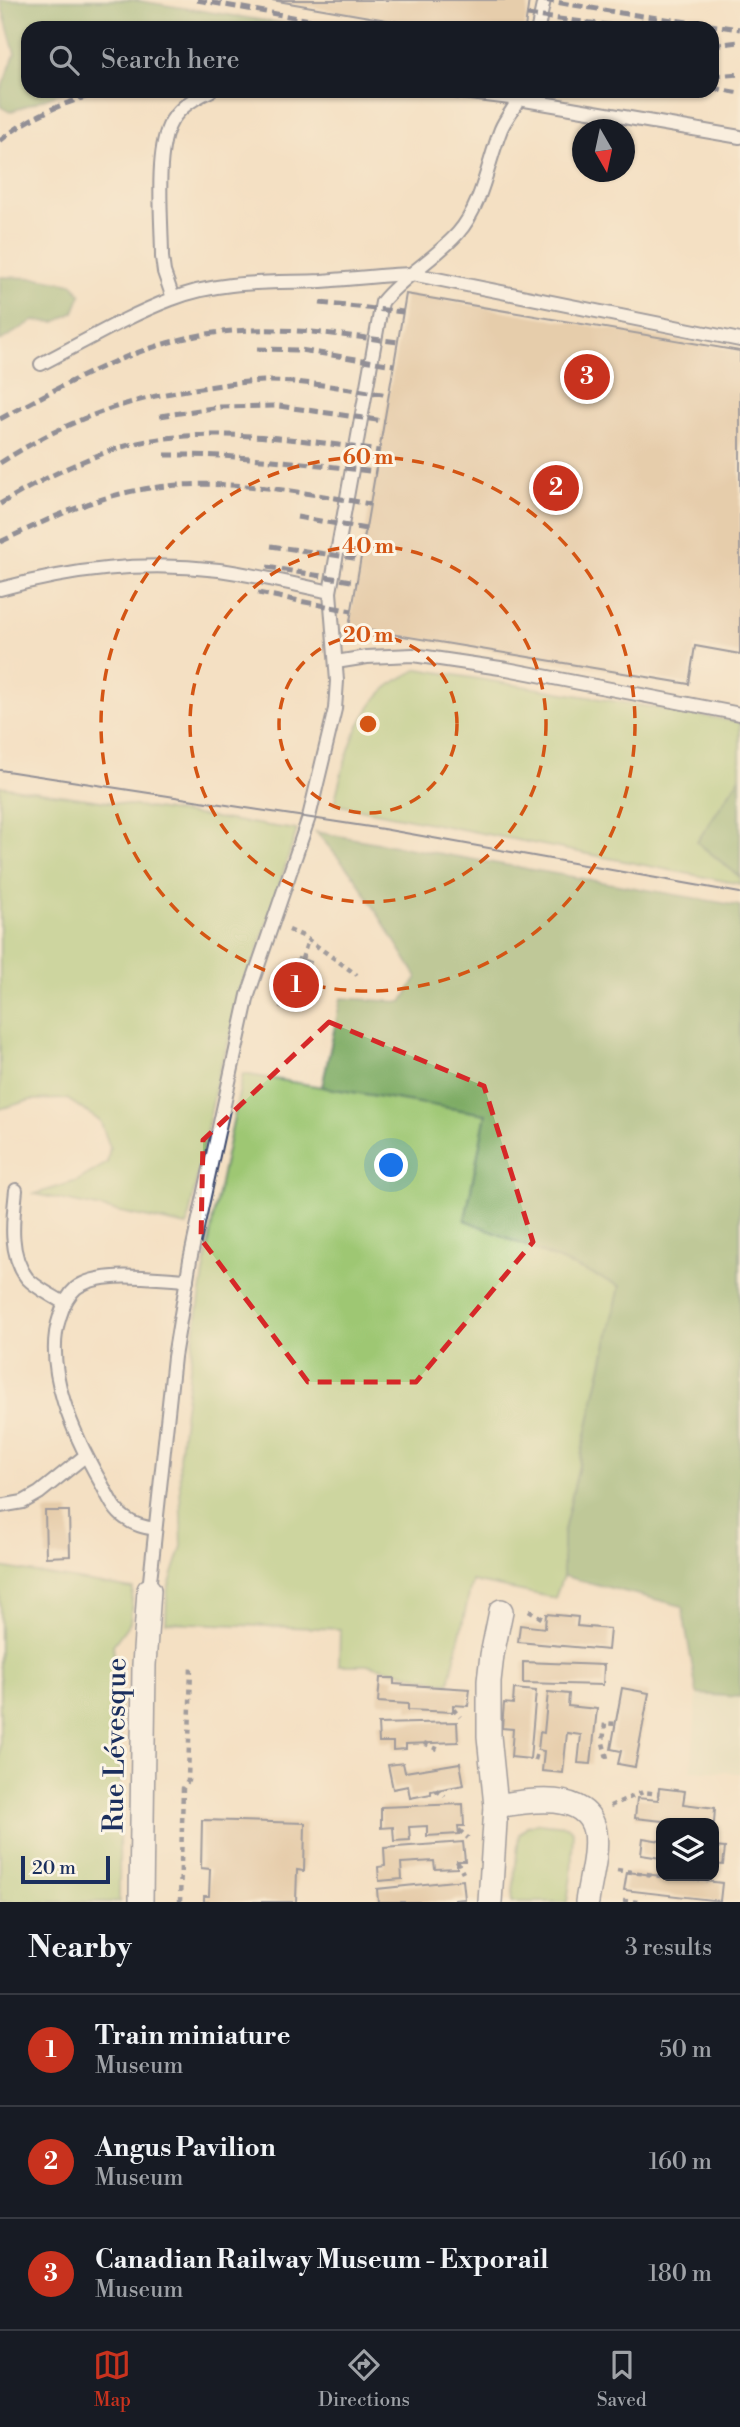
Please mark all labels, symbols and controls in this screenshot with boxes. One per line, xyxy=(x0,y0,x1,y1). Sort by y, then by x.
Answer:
search box xyxy=(21,21,719,98)
icon: search xyxy=(45,41,83,79)
text: Search here xyxy=(101,44,240,76)
north arrow xyxy=(572,119,635,182)
pin: 3 xyxy=(564,351,610,403)
text: 60 m xyxy=(343,445,393,471)
pin: 2 xyxy=(533,462,579,514)
text: 40 m xyxy=(342,534,394,560)
text: 20 m xyxy=(343,623,393,649)
centre of rings xyxy=(356,712,380,736)
pin: 1 xyxy=(273,959,319,1011)
your location xyxy=(374,1148,408,1182)
street label: Rue Lévesque xyxy=(96,1657,135,1833)
map controls xyxy=(656,1818,719,1881)
button: layers xyxy=(656,1818,719,1881)
scale bar xyxy=(21,1853,110,1885)
text: 20 m xyxy=(32,1856,76,1880)
text: Nearby xyxy=(28,1929,132,1967)
text: 3 results xyxy=(625,1934,712,1962)
text: Train miniature xyxy=(95,2020,290,2052)
text: 1 xyxy=(45,2036,57,2064)
text: 50 m xyxy=(659,2036,712,2064)
text: Museum xyxy=(95,2052,183,2080)
text: Angus Pavilion xyxy=(95,2132,276,2164)
text: 2 xyxy=(44,2148,58,2176)
text: 160 m xyxy=(649,2148,712,2176)
text: Museum xyxy=(95,2164,183,2192)
text: Canadian Railway Museum - Exporail xyxy=(95,2244,549,2276)
text: 3 xyxy=(44,2260,58,2288)
text: 180 m xyxy=(648,2260,712,2288)
text: Museum xyxy=(95,2276,183,2304)
tab: Map xyxy=(93,2346,131,2412)
tab: Directions xyxy=(318,2346,410,2412)
tab: Saved xyxy=(597,2346,647,2412)

